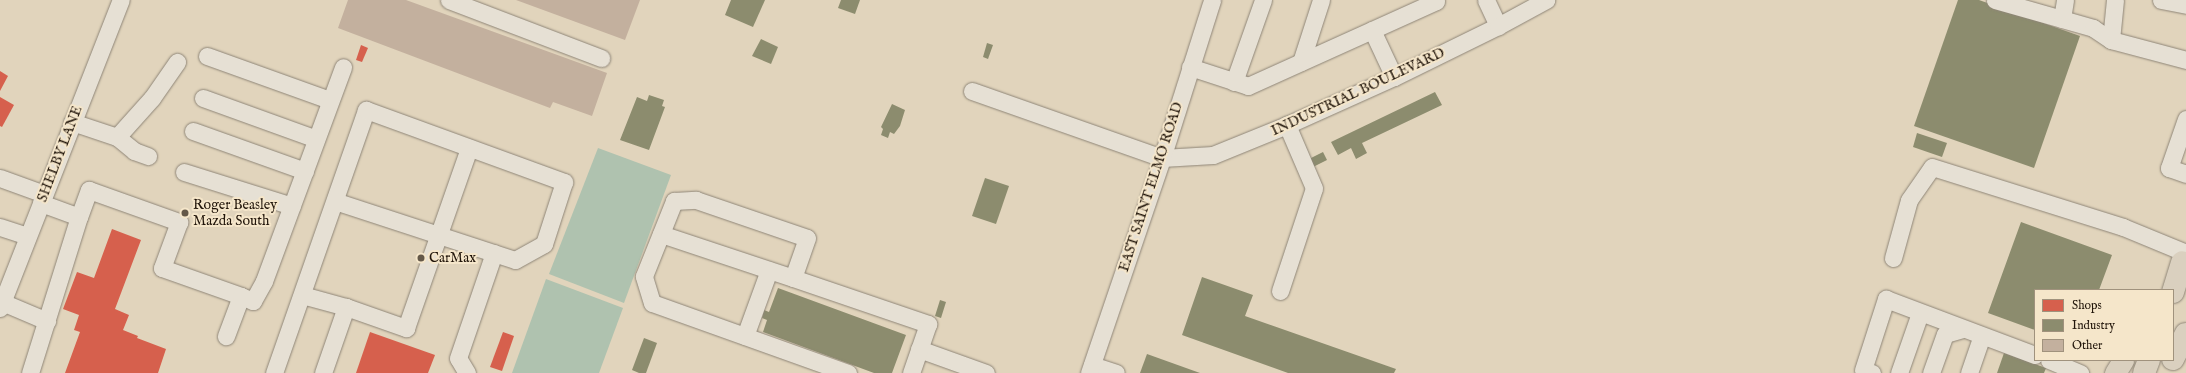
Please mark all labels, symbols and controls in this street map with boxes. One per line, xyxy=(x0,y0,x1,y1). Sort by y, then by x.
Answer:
street label: INDUSTRIAL BOULEVARD xyxy=(1269,44,1447,140)
street label: EAST SAINT ELMO ROAD xyxy=(1116,100,1186,274)
street label: SHELBY LANE xyxy=(34,104,86,204)
place label: Roger Beasley Mazda South xyxy=(193,197,277,230)
marker: Roger Beasley Mazda South xyxy=(180,208,190,218)
place label: CarMax xyxy=(429,250,476,266)
marker: CarMax xyxy=(416,253,426,263)
legend xyxy=(2034,289,2174,361)
text: Shops xyxy=(2072,298,2102,313)
text: Industry xyxy=(2072,318,2115,333)
text: Other xyxy=(2072,338,2102,353)

